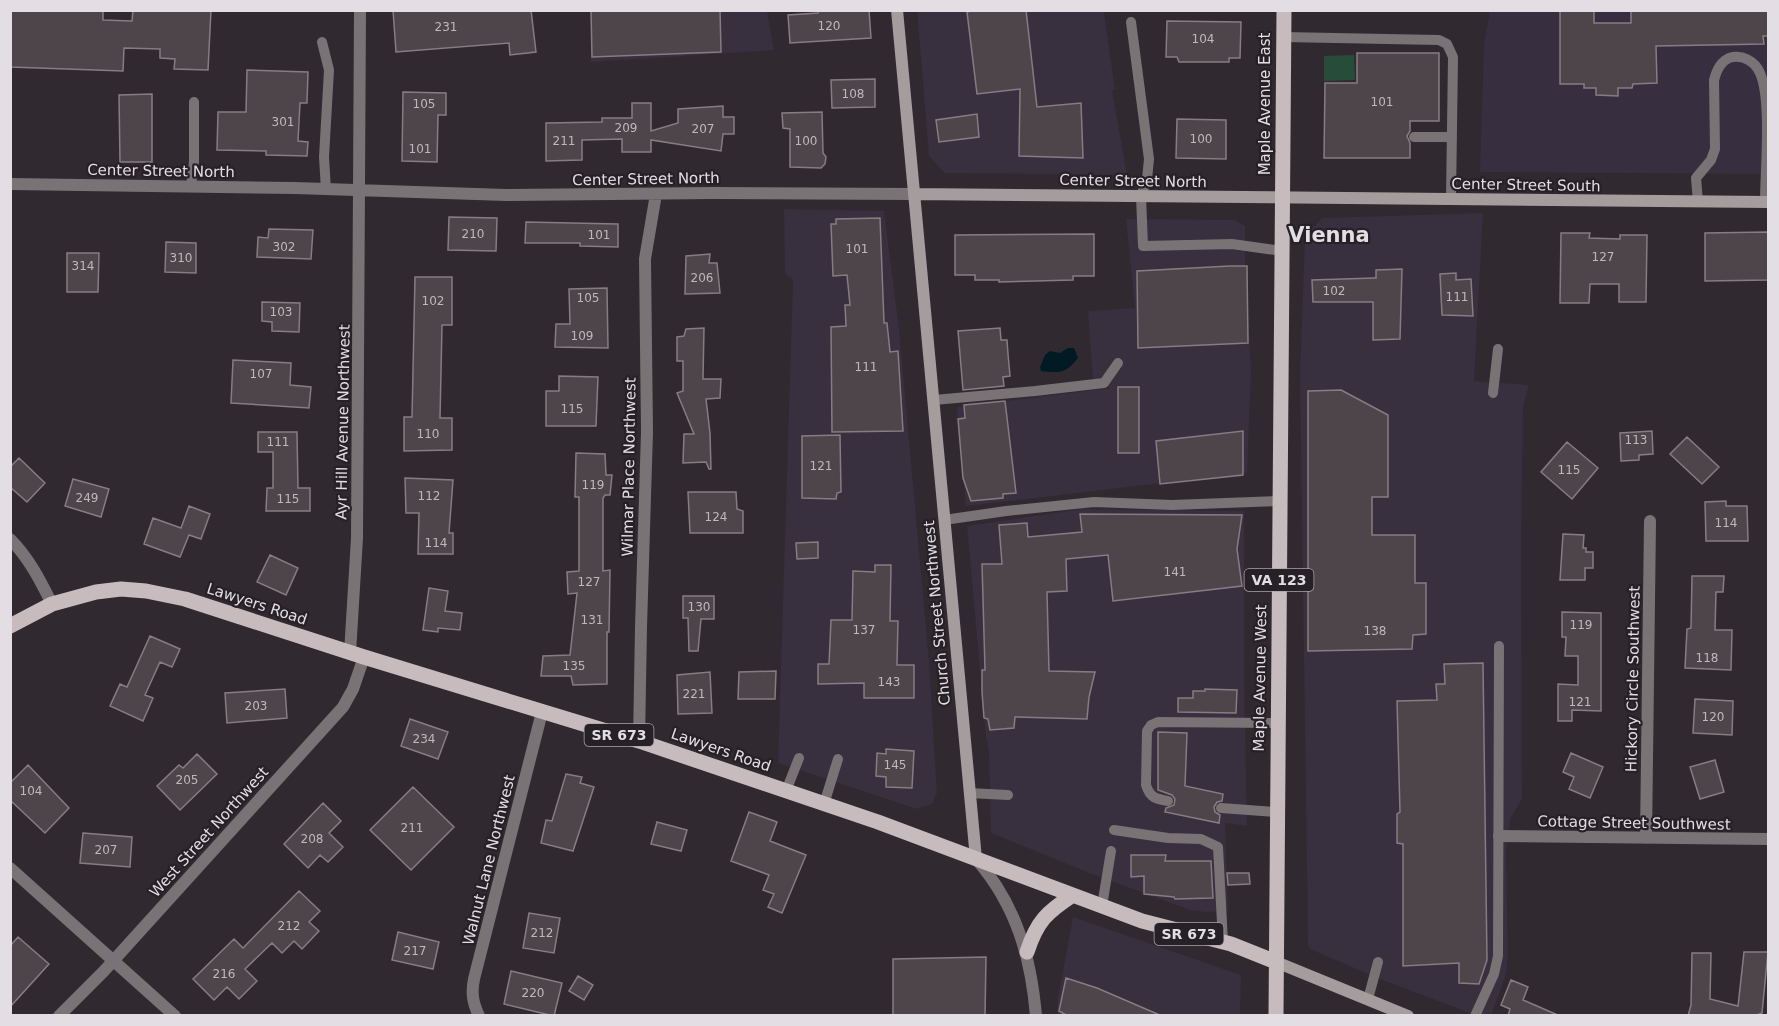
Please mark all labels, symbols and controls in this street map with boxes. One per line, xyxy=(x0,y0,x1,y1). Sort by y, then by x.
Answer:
house number: 120 xyxy=(818,19,840,33)
house number: 231 xyxy=(435,20,457,34)
house number: 104 xyxy=(1192,32,1214,46)
street label: Maple Avenue East xyxy=(1256,33,1274,175)
house number: 108 xyxy=(842,87,864,101)
house number: 101 xyxy=(1371,95,1393,109)
house number: 105 xyxy=(413,97,435,111)
house number: 301 xyxy=(272,115,294,129)
house number: 209 xyxy=(615,121,637,135)
house number: 207 xyxy=(692,122,714,136)
house number: 100 xyxy=(1190,132,1212,146)
house number: 211 xyxy=(553,134,575,148)
house number: 100 xyxy=(795,134,817,148)
house number: 101 xyxy=(409,142,431,156)
street label: Center Street North xyxy=(87,161,235,181)
street label: Center Street North xyxy=(572,169,720,189)
street label: Center Street North xyxy=(1059,171,1207,191)
street label: Center Street South xyxy=(1451,175,1601,195)
district label: Vienna xyxy=(1288,223,1370,247)
house number: 210 xyxy=(462,227,484,241)
house number: 101 xyxy=(588,228,610,242)
house number: 302 xyxy=(273,240,295,254)
house number: 101 xyxy=(846,242,868,256)
house number: 127 xyxy=(1592,250,1614,264)
house number: 310 xyxy=(170,251,192,265)
house number: 314 xyxy=(72,259,94,273)
house number: 206 xyxy=(691,271,713,285)
house number: 102 xyxy=(1323,284,1345,298)
house number: 111 xyxy=(1446,290,1468,304)
house number: 105 xyxy=(577,291,599,305)
house number: 102 xyxy=(422,294,444,308)
house number: 103 xyxy=(270,305,292,319)
street label: Ayr Hill Avenue Northwest xyxy=(332,324,354,520)
house number: 109 xyxy=(571,329,593,343)
house number: 111 xyxy=(855,360,877,374)
house number: 107 xyxy=(250,367,272,381)
street label: Wilmar Place Northwest xyxy=(618,377,640,557)
house number: 115 xyxy=(561,402,583,416)
house number: 110 xyxy=(417,427,439,441)
house number: 113 xyxy=(1625,433,1647,447)
house number: 111 xyxy=(267,435,289,449)
house number: 121 xyxy=(810,459,832,473)
house number: 115 xyxy=(1558,463,1580,477)
house number: 119 xyxy=(582,478,604,492)
house number: 112 xyxy=(418,489,440,503)
house number: 249 xyxy=(76,491,98,505)
house number: 115 xyxy=(277,492,299,506)
house number: 124 xyxy=(705,510,727,524)
house number: 114 xyxy=(1715,516,1737,530)
street label: Church Street Northwest xyxy=(920,520,954,706)
house number: 114 xyxy=(425,536,447,550)
house number: 141 xyxy=(1164,565,1186,579)
road number: VA 123 xyxy=(1244,569,1314,591)
house number: 127 xyxy=(578,575,600,589)
street label: Lawyers Road xyxy=(205,579,309,629)
street label: Hickory Circle Southwest xyxy=(1622,585,1644,772)
house number: 130 xyxy=(688,600,710,614)
street label: Maple Avenue West xyxy=(1250,604,1270,752)
house number: 131 xyxy=(581,613,603,627)
house number: 119 xyxy=(1570,618,1592,632)
house number: 137 xyxy=(853,623,875,637)
house number: 138 xyxy=(1364,624,1386,638)
house number: 118 xyxy=(1696,651,1718,665)
house number: 135 xyxy=(563,659,585,673)
house number: 143 xyxy=(878,675,900,689)
house number: 221 xyxy=(683,687,705,701)
house number: 121 xyxy=(1569,695,1591,709)
house number: 203 xyxy=(245,699,267,713)
house number: 120 xyxy=(1702,710,1724,724)
road number: SR 673 xyxy=(584,724,654,746)
street label: Lawyers Road xyxy=(669,725,773,775)
house number: 234 xyxy=(413,732,435,746)
house number: 145 xyxy=(884,758,906,772)
street label: West Street Northwest xyxy=(146,763,272,901)
house number: 205 xyxy=(176,773,198,787)
street label: Walnut Lane Northwest xyxy=(459,773,519,947)
house number: 104 xyxy=(20,784,42,798)
street label: Cottage Street Southwest xyxy=(1537,812,1731,834)
house number: 211 xyxy=(401,821,423,835)
house number: 208 xyxy=(301,832,323,846)
house number: 207 xyxy=(95,843,117,857)
house number: 212 xyxy=(278,919,300,933)
road number: SR 673 xyxy=(1154,923,1224,945)
house number: 212 xyxy=(531,926,553,940)
house number: 217 xyxy=(404,944,426,958)
house number: 216 xyxy=(213,967,235,981)
house number: 220 xyxy=(522,986,544,1000)

